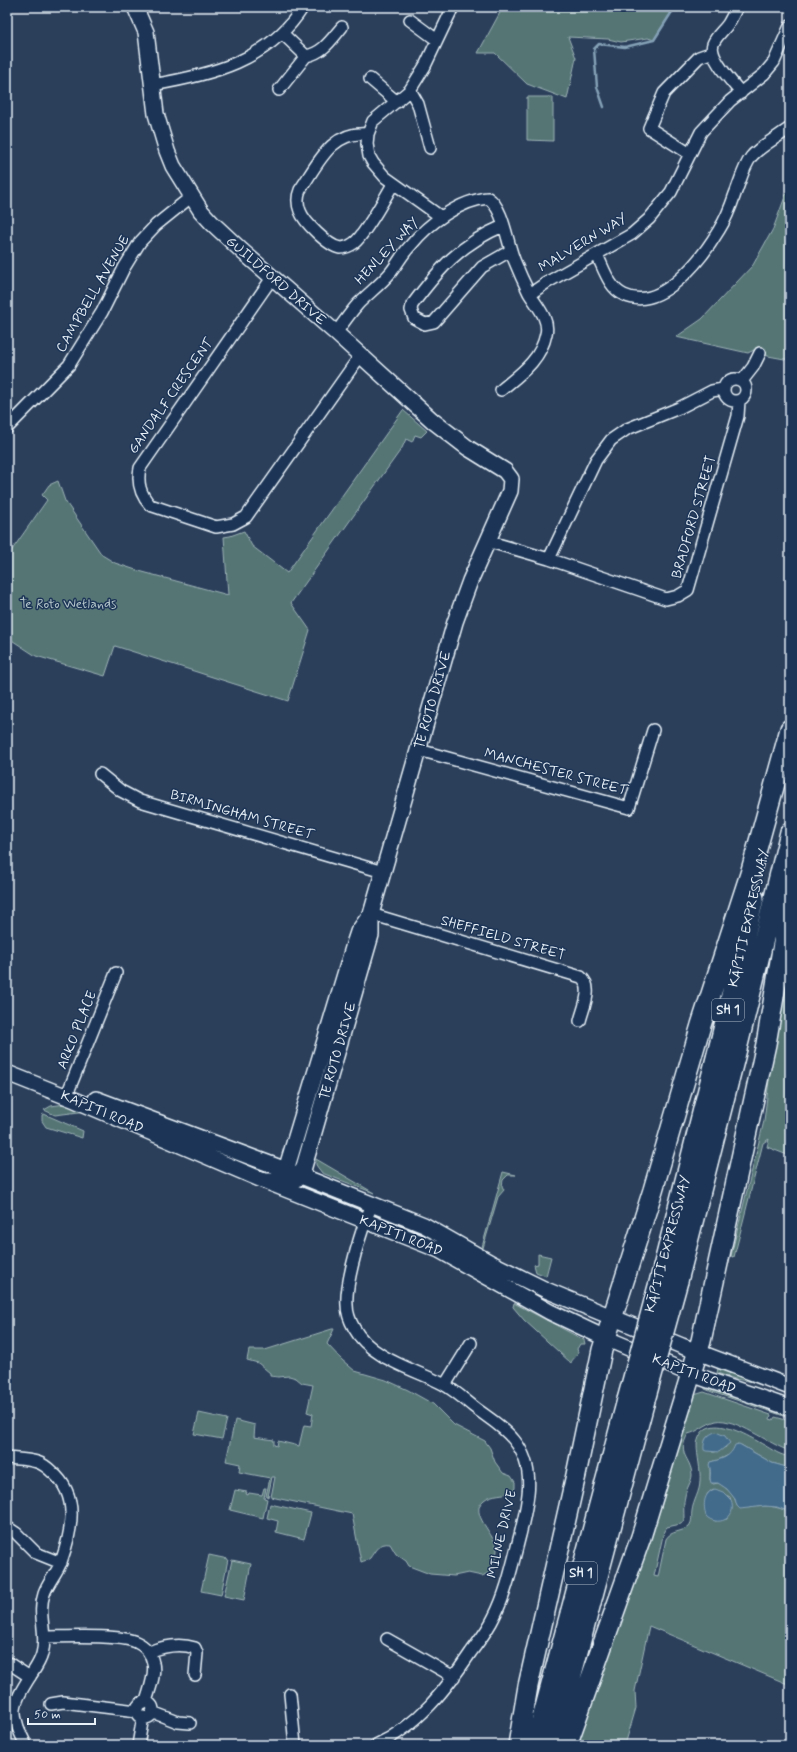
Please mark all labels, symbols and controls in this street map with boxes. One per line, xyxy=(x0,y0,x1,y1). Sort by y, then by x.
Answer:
street label: MALVERN WAY xyxy=(535,209,631,277)
street label: HENLEY WAY xyxy=(351,213,423,289)
street label: CAMPBELL AVENUE xyxy=(52,232,134,356)
street label: GUILDFORD DRIVE xyxy=(222,232,330,330)
street label: GANDALF CRESCENT xyxy=(124,334,218,457)
street label: BRADFORD STREET xyxy=(668,453,720,581)
park label: Te Roto Wetlands xyxy=(19,595,117,613)
street label: TE ROTO DRIVE xyxy=(410,649,456,751)
street label: MANCHESTER STREET xyxy=(482,744,630,800)
street label: BIRMINGHAM STREET xyxy=(168,786,316,844)
street label: KĀPITI EXPRESSWAY xyxy=(724,847,774,989)
street label: SHEFFIELD STREET xyxy=(439,912,567,964)
street label: ARKO PLACE xyxy=(53,988,101,1072)
road number: SH 1 xyxy=(712,999,744,1021)
street label: TE ROTO DRIVE xyxy=(315,1000,361,1102)
street label: KAPITI ROAD xyxy=(58,1086,146,1138)
street label: KĀPITI EXPRESSWAY xyxy=(641,1173,695,1315)
street label: KAPITI ROAD xyxy=(357,1211,445,1261)
street label: KAPITI ROAD xyxy=(650,1350,738,1398)
street label: MILNE DRIVE xyxy=(483,1488,521,1580)
road number: SH 1 xyxy=(565,1562,597,1584)
scale bar xyxy=(28,1700,95,1726)
text: 50 m xyxy=(34,1707,61,1723)

